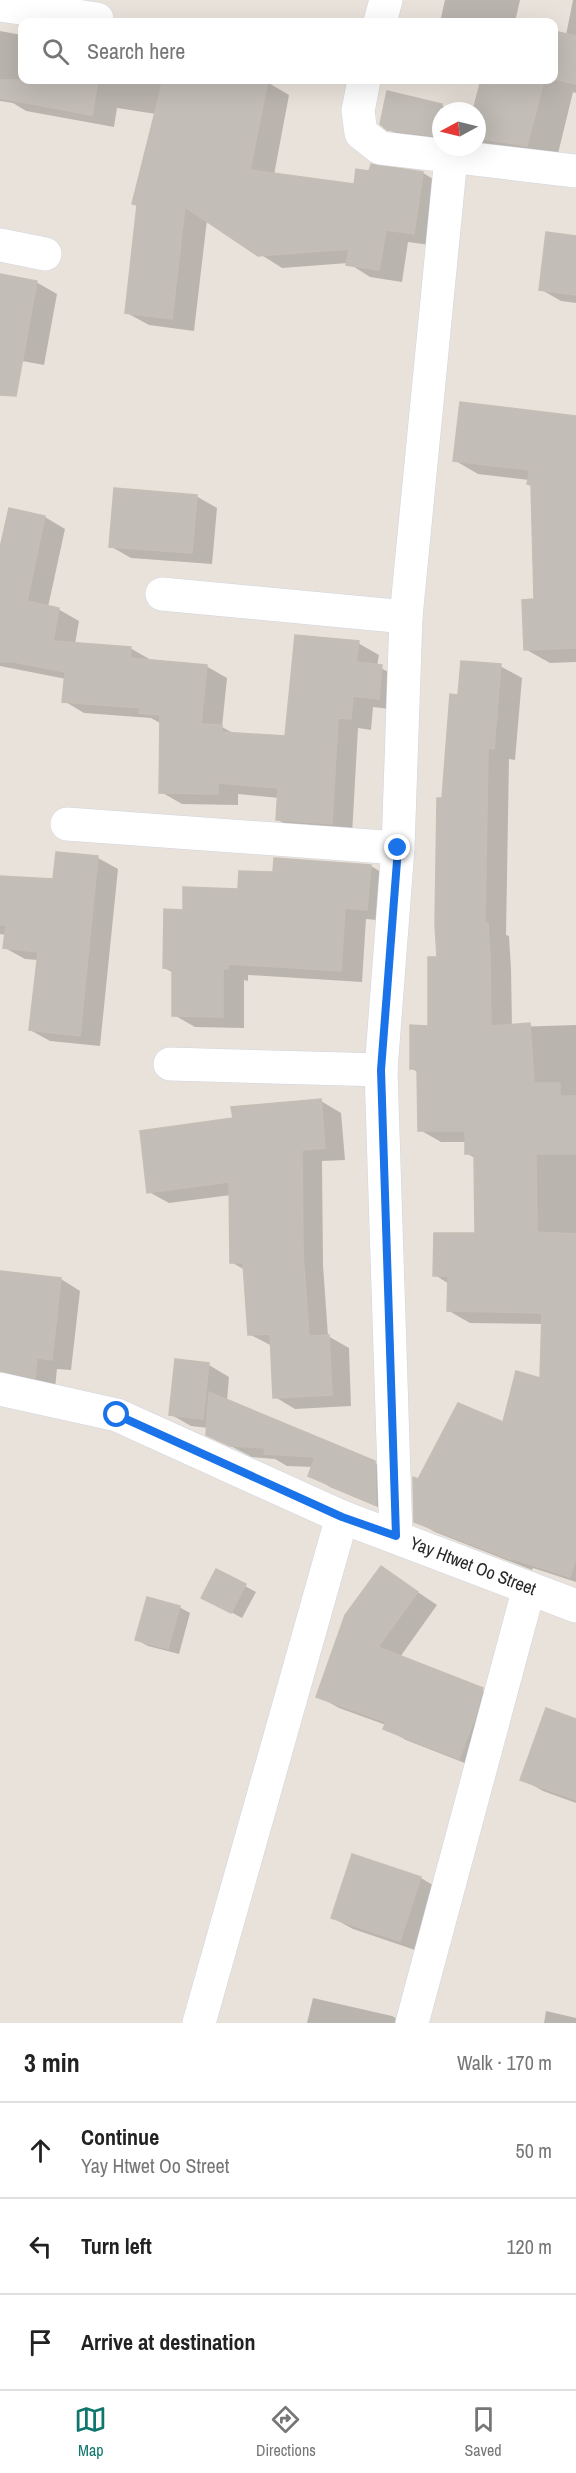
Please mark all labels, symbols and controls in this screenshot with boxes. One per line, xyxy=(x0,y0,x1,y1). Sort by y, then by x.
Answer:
search box xyxy=(18,18,558,84)
icon: search xyxy=(39,35,72,68)
text: Search here xyxy=(87,36,185,66)
north arrow xyxy=(432,102,486,156)
route end xyxy=(384,834,410,860)
route start xyxy=(103,1401,129,1427)
street label: Yay Htwet Oo Street xyxy=(406,1530,540,1601)
text: 3 min xyxy=(24,2045,80,2080)
text: Walk · 170 m xyxy=(457,2049,552,2076)
text: Continue xyxy=(81,2122,159,2152)
icon: ahead xyxy=(24,2134,57,2167)
text: 50 m xyxy=(516,2137,552,2164)
text: Yay Htwet Oo Street xyxy=(81,2152,229,2179)
icon: left xyxy=(24,2230,57,2263)
text: Turn left xyxy=(81,2231,152,2261)
text: 120 m xyxy=(506,2233,552,2260)
icon: arrive xyxy=(24,2326,57,2359)
text: Arrive at destination xyxy=(81,2327,255,2357)
tab: Map xyxy=(74,2403,107,2461)
tab: Directions xyxy=(256,2403,316,2461)
tab: Saved xyxy=(464,2403,502,2461)

